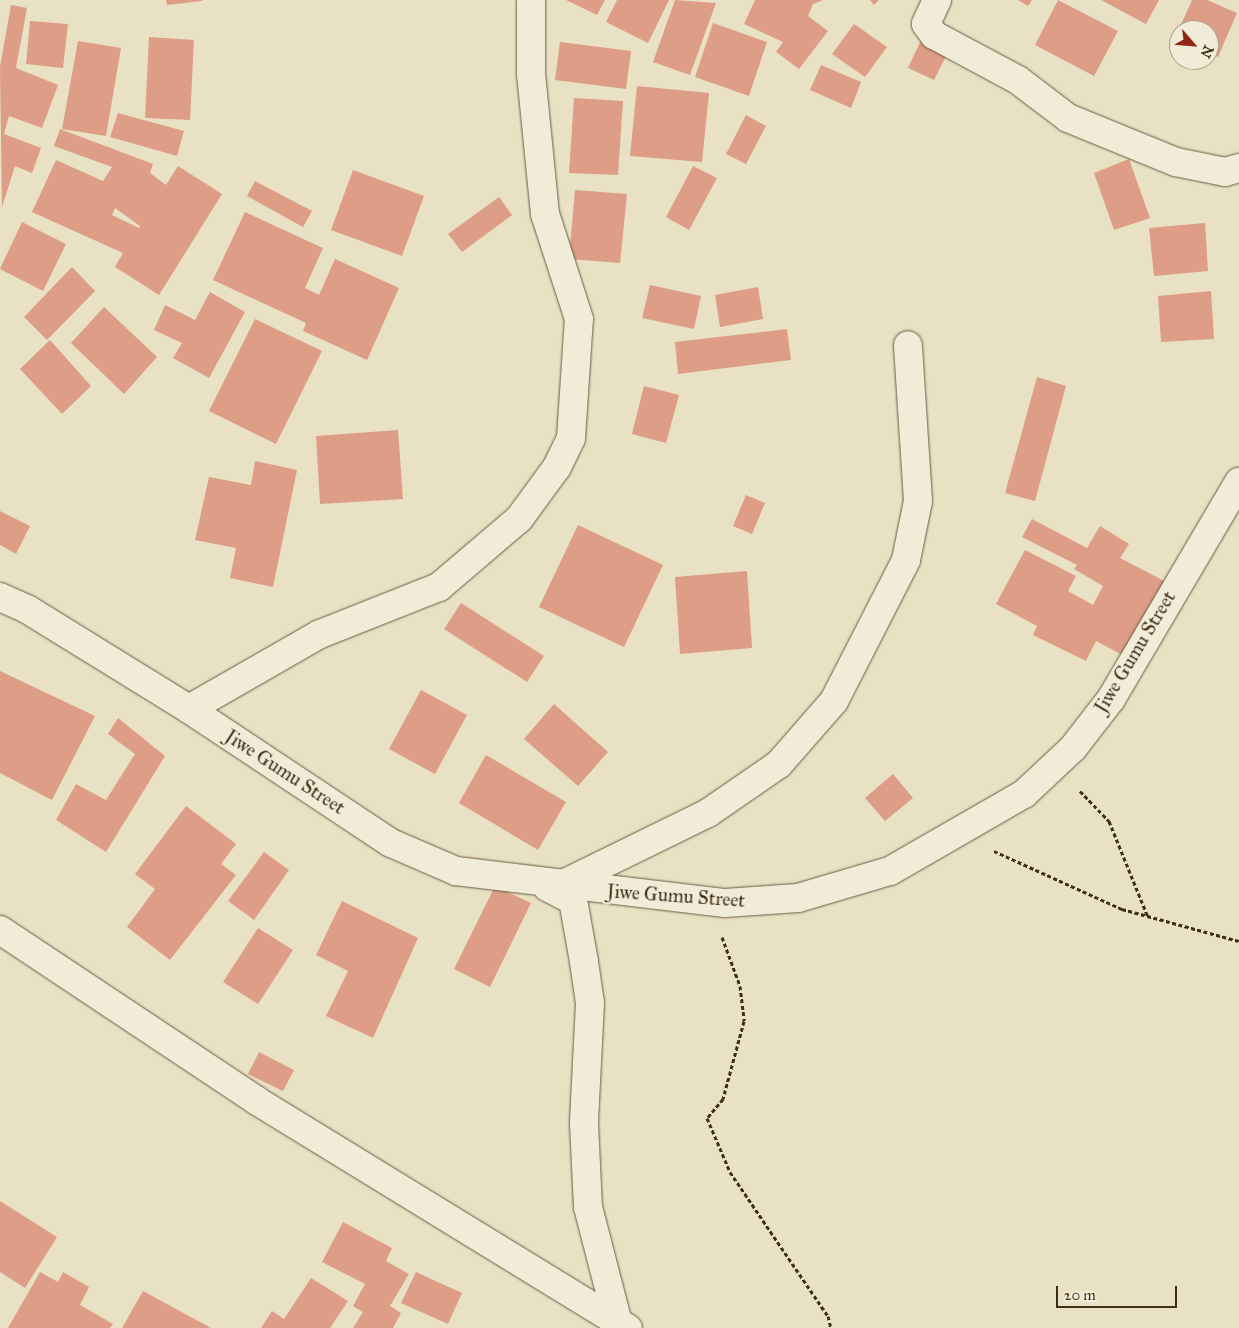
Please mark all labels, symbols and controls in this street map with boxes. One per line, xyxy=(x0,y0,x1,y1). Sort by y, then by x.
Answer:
north arrow xyxy=(1169,20,1219,70)
text: N xyxy=(1197,42,1217,61)
street label: Jiwe Gumu Street xyxy=(1090,587,1180,717)
street label: Jiwe Gumu Street xyxy=(221,725,349,819)
street label: Jiwe Gumu Street xyxy=(606,880,746,912)
scale bar xyxy=(1059,1276,1180,1308)
text: 20 m xyxy=(1064,1286,1096,1304)

